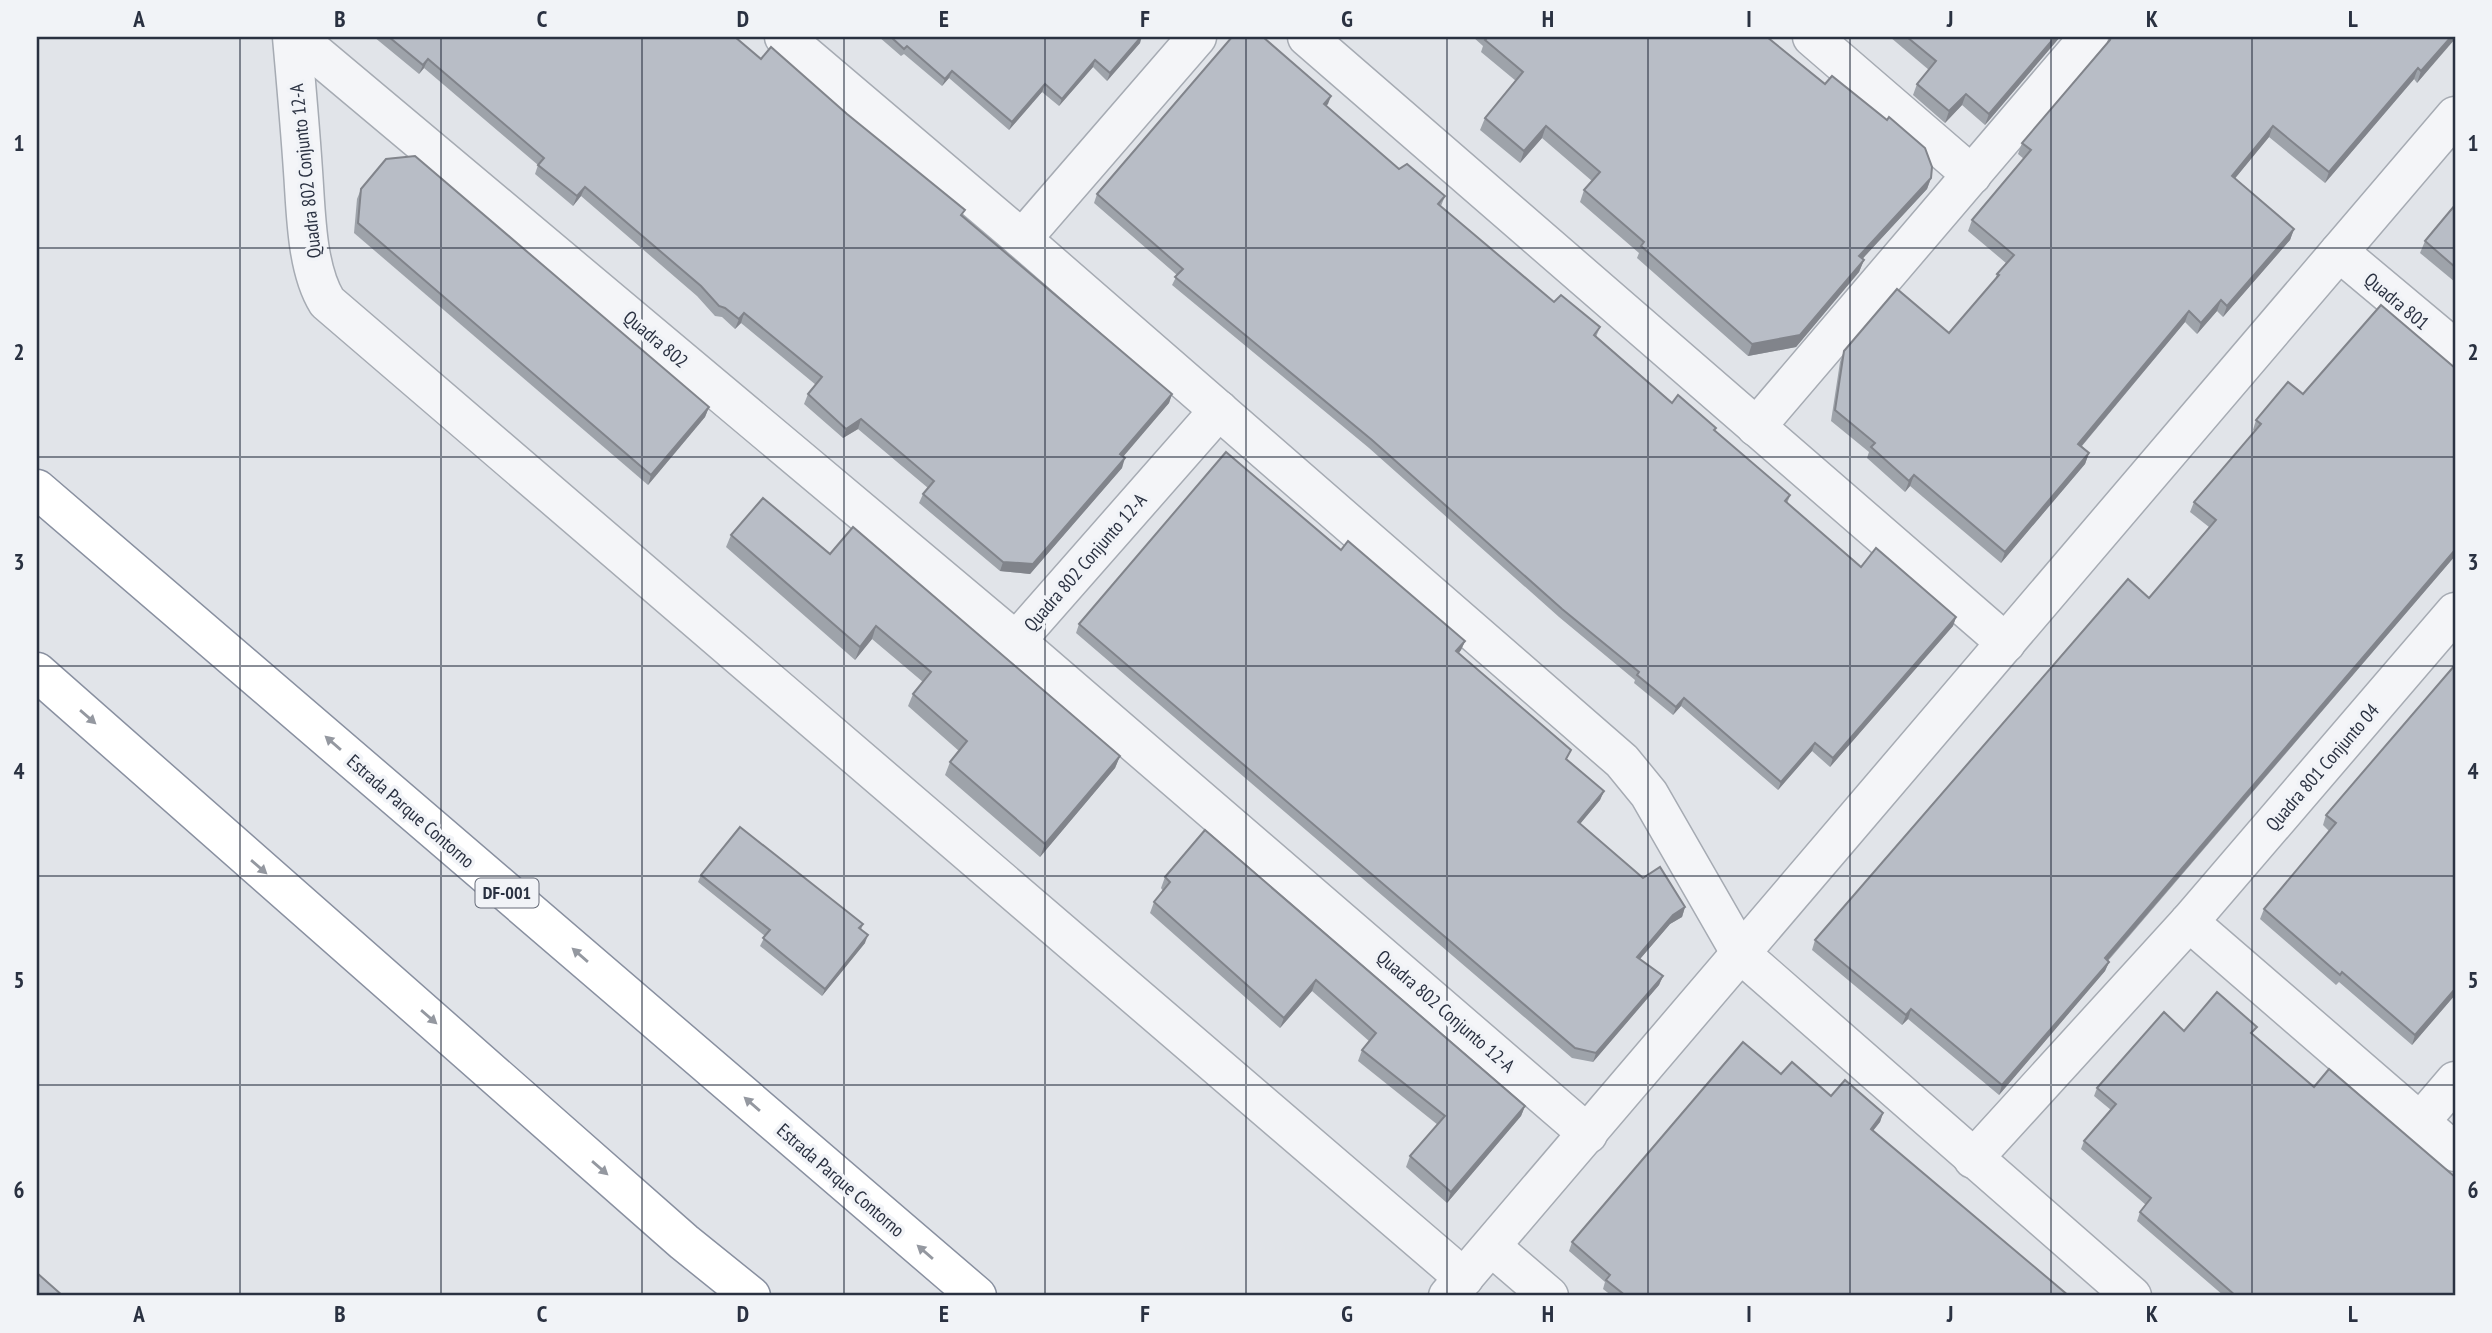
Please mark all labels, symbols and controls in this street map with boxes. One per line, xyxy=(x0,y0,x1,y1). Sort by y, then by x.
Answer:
text: A xyxy=(132,4,145,33)
text: B xyxy=(334,4,346,33)
text: C xyxy=(537,4,548,33)
text: D xyxy=(737,4,749,33)
text: E xyxy=(939,4,949,33)
text: F xyxy=(1140,4,1150,33)
text: G xyxy=(1341,4,1353,33)
text: H xyxy=(1542,4,1554,33)
text: I xyxy=(1746,4,1752,33)
text: J xyxy=(1946,4,1953,33)
text: K xyxy=(2146,4,2158,33)
text: L xyxy=(2348,4,2358,33)
street label: Quadra 802 Conjunto 12-A xyxy=(284,83,326,259)
text: 1 xyxy=(14,128,25,157)
text: 1 xyxy=(2468,128,2479,157)
street label: Quadra 801 xyxy=(2360,267,2434,335)
street label: Quadra 802 xyxy=(619,305,693,373)
text: 2 xyxy=(14,337,25,366)
text: 2 xyxy=(2468,337,2479,366)
street label: Quadra 802 Conjunto 12-A xyxy=(1018,488,1152,636)
text: 3 xyxy=(14,547,25,576)
text: 3 xyxy=(2468,547,2479,576)
street label: Quadra 801 Conjunto 04 xyxy=(2260,698,2384,836)
one-way arrow xyxy=(79,709,97,725)
one-way arrow xyxy=(324,736,341,751)
street label: Estrada Parque Contorno xyxy=(342,749,480,873)
text: 4 xyxy=(14,756,25,785)
text: 4 xyxy=(2468,756,2479,785)
one-way arrow xyxy=(250,859,267,874)
road number: DF-001 xyxy=(476,878,538,908)
street label: Quadra 802 Conjunto 12-A xyxy=(1372,944,1520,1078)
one-way arrow xyxy=(571,948,588,963)
text: 5 xyxy=(14,965,25,994)
text: 5 xyxy=(2468,965,2479,994)
one-way arrow xyxy=(421,1009,438,1024)
one-way arrow xyxy=(744,1097,761,1112)
street label: Estrada Parque Contorno xyxy=(772,1118,910,1242)
one-way arrow xyxy=(591,1160,609,1176)
text: 6 xyxy=(14,1175,25,1204)
text: 6 xyxy=(2468,1175,2479,1204)
one-way arrow xyxy=(916,1244,934,1260)
text: A xyxy=(132,1299,145,1328)
text: B xyxy=(334,1299,346,1328)
text: C xyxy=(537,1299,548,1328)
text: D xyxy=(737,1299,749,1328)
text: E xyxy=(939,1299,949,1328)
text: F xyxy=(1140,1299,1150,1328)
text: G xyxy=(1341,1299,1353,1328)
text: H xyxy=(1542,1299,1554,1328)
text: I xyxy=(1746,1299,1752,1328)
text: J xyxy=(1946,1299,1953,1328)
text: K xyxy=(2146,1299,2158,1328)
text: L xyxy=(2348,1299,2358,1328)

